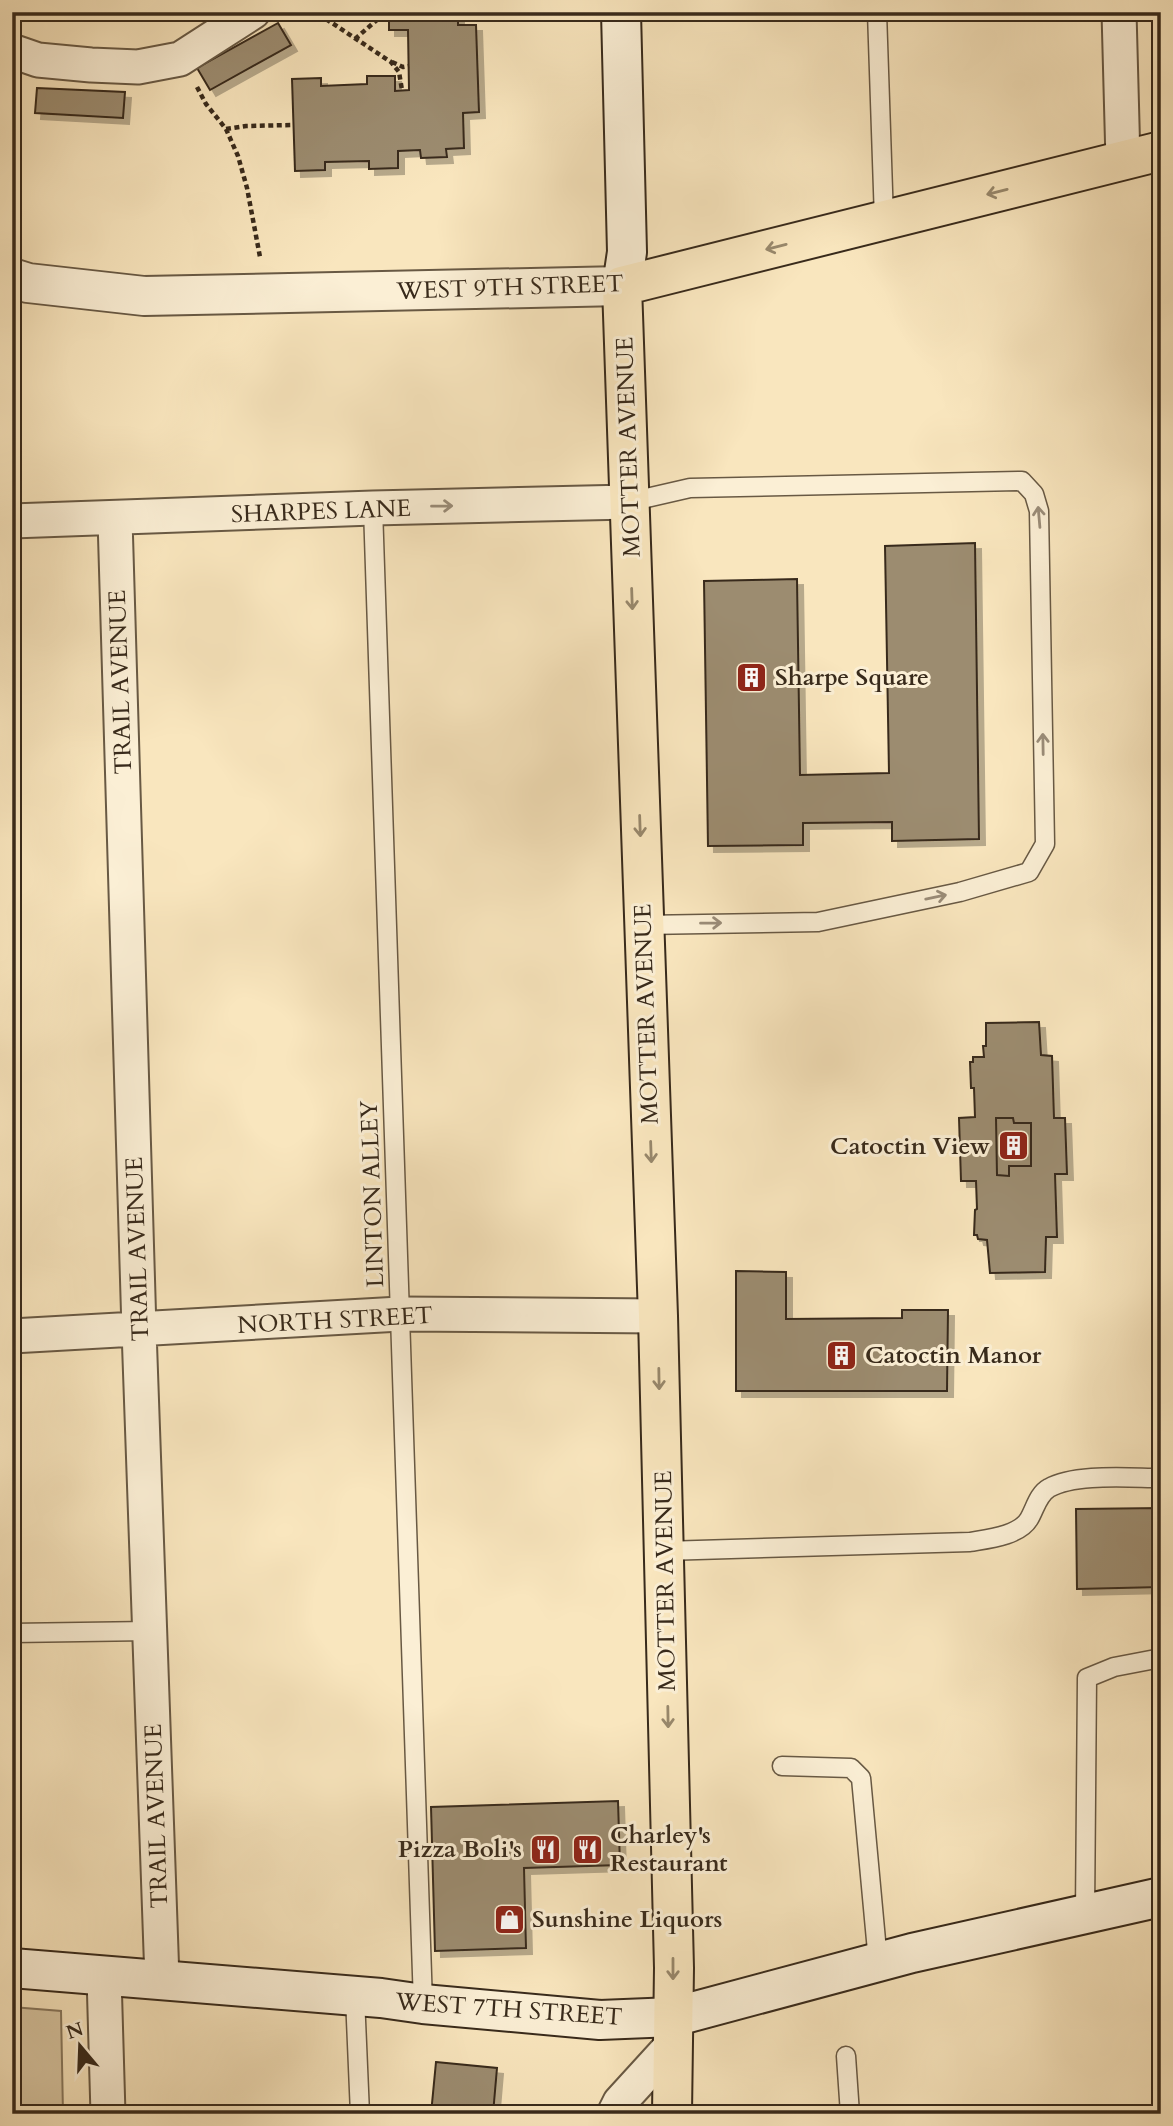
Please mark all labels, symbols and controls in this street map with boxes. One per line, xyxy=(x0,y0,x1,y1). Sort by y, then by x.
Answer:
one-way arrow xyxy=(986,186,1009,199)
one-way arrow xyxy=(765,241,788,254)
street label: WEST 9TH STREET xyxy=(395,267,624,308)
street label: MOTTER AVENUE xyxy=(608,336,649,558)
street label: SHARPES LANE xyxy=(230,492,412,531)
one-way arrow xyxy=(430,499,453,513)
one-way arrow xyxy=(1032,506,1045,529)
one-way arrow xyxy=(626,587,639,610)
street label: TRAIL AVENUE xyxy=(101,589,140,775)
building icon: Sharpe Square xyxy=(735,660,769,694)
place label: Sharpe Square xyxy=(775,661,929,694)
one-way arrow xyxy=(1037,733,1050,756)
one-way arrow xyxy=(633,815,647,838)
one-way arrow xyxy=(924,890,947,904)
street label: MOTTER AVENUE xyxy=(626,903,667,1125)
one-way arrow xyxy=(700,917,723,930)
street label: LINTON ALLEY xyxy=(353,1100,392,1288)
building icon: Catoctin View xyxy=(996,1129,1030,1163)
place label: Catoctin View xyxy=(830,1130,990,1163)
one-way arrow xyxy=(645,1140,658,1163)
street label: TRAIL AVENUE xyxy=(118,1156,157,1342)
street label: NORTH STREET xyxy=(237,1299,433,1342)
building icon: Catoctin Manor xyxy=(825,1338,859,1372)
place label: Catoctin Manor xyxy=(865,1339,1042,1372)
one-way arrow xyxy=(653,1367,666,1390)
street label: MOTTER AVENUE xyxy=(647,1470,684,1692)
one-way arrow xyxy=(661,1705,675,1728)
street label: TRAIL AVENUE xyxy=(137,1723,176,1909)
place label: Charley's Restaurant xyxy=(610,1819,728,1880)
restaurant icon: Pizza Boli's xyxy=(528,1832,562,1866)
restaurant icon: Charley's Restaurant xyxy=(570,1832,604,1866)
place label: Pizza Boli's xyxy=(398,1833,522,1866)
shop icon: Sunshine Liquors xyxy=(492,1902,526,1936)
place label: Sunshine Liquors xyxy=(532,1903,722,1936)
one-way arrow xyxy=(666,1957,680,1980)
street label: WEST 7TH STREET xyxy=(393,1985,623,2034)
north arrow xyxy=(46,2010,116,2080)
text: N xyxy=(63,2016,87,2046)

